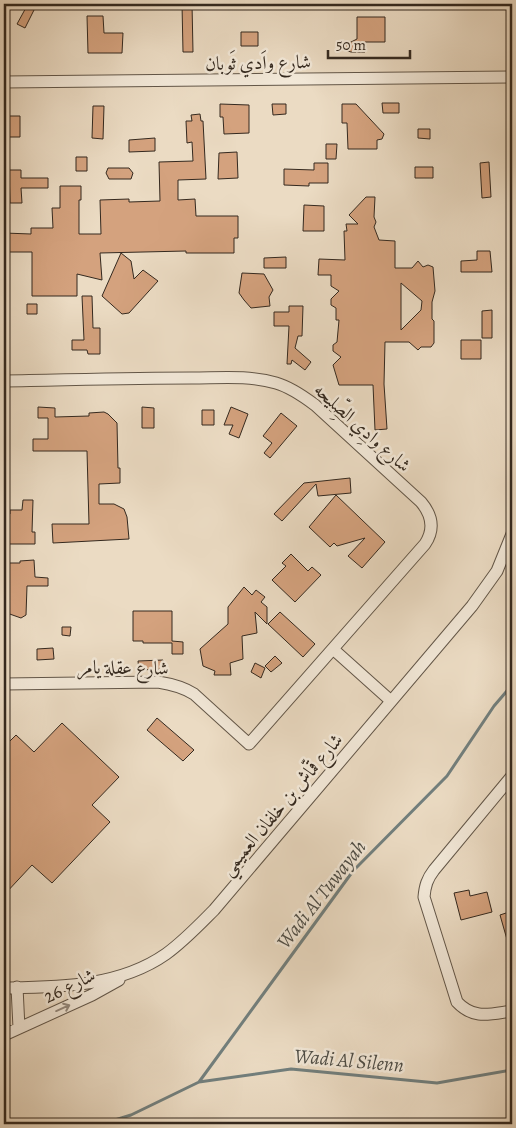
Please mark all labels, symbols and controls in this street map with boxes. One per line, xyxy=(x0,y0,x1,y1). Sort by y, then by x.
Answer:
scale bar xyxy=(328,28,411,60)
text: 50 m xyxy=(336,35,366,55)
street label: شارع واَدي ثَوبان xyxy=(205,48,311,79)
street label: شارع وادِي الصِّليحه xyxy=(306,377,416,481)
street label: شارع عقلة يامر xyxy=(77,654,169,684)
street label: شارع قمّاش بن خلفان العميمي xyxy=(215,728,353,884)
water label: Wadi Al Tuwayah xyxy=(270,834,372,954)
street label: شارع 26 xyxy=(39,962,101,1011)
one-way arrow xyxy=(55,1003,70,1012)
water label: Wadi Al Silenn xyxy=(293,1042,405,1079)

